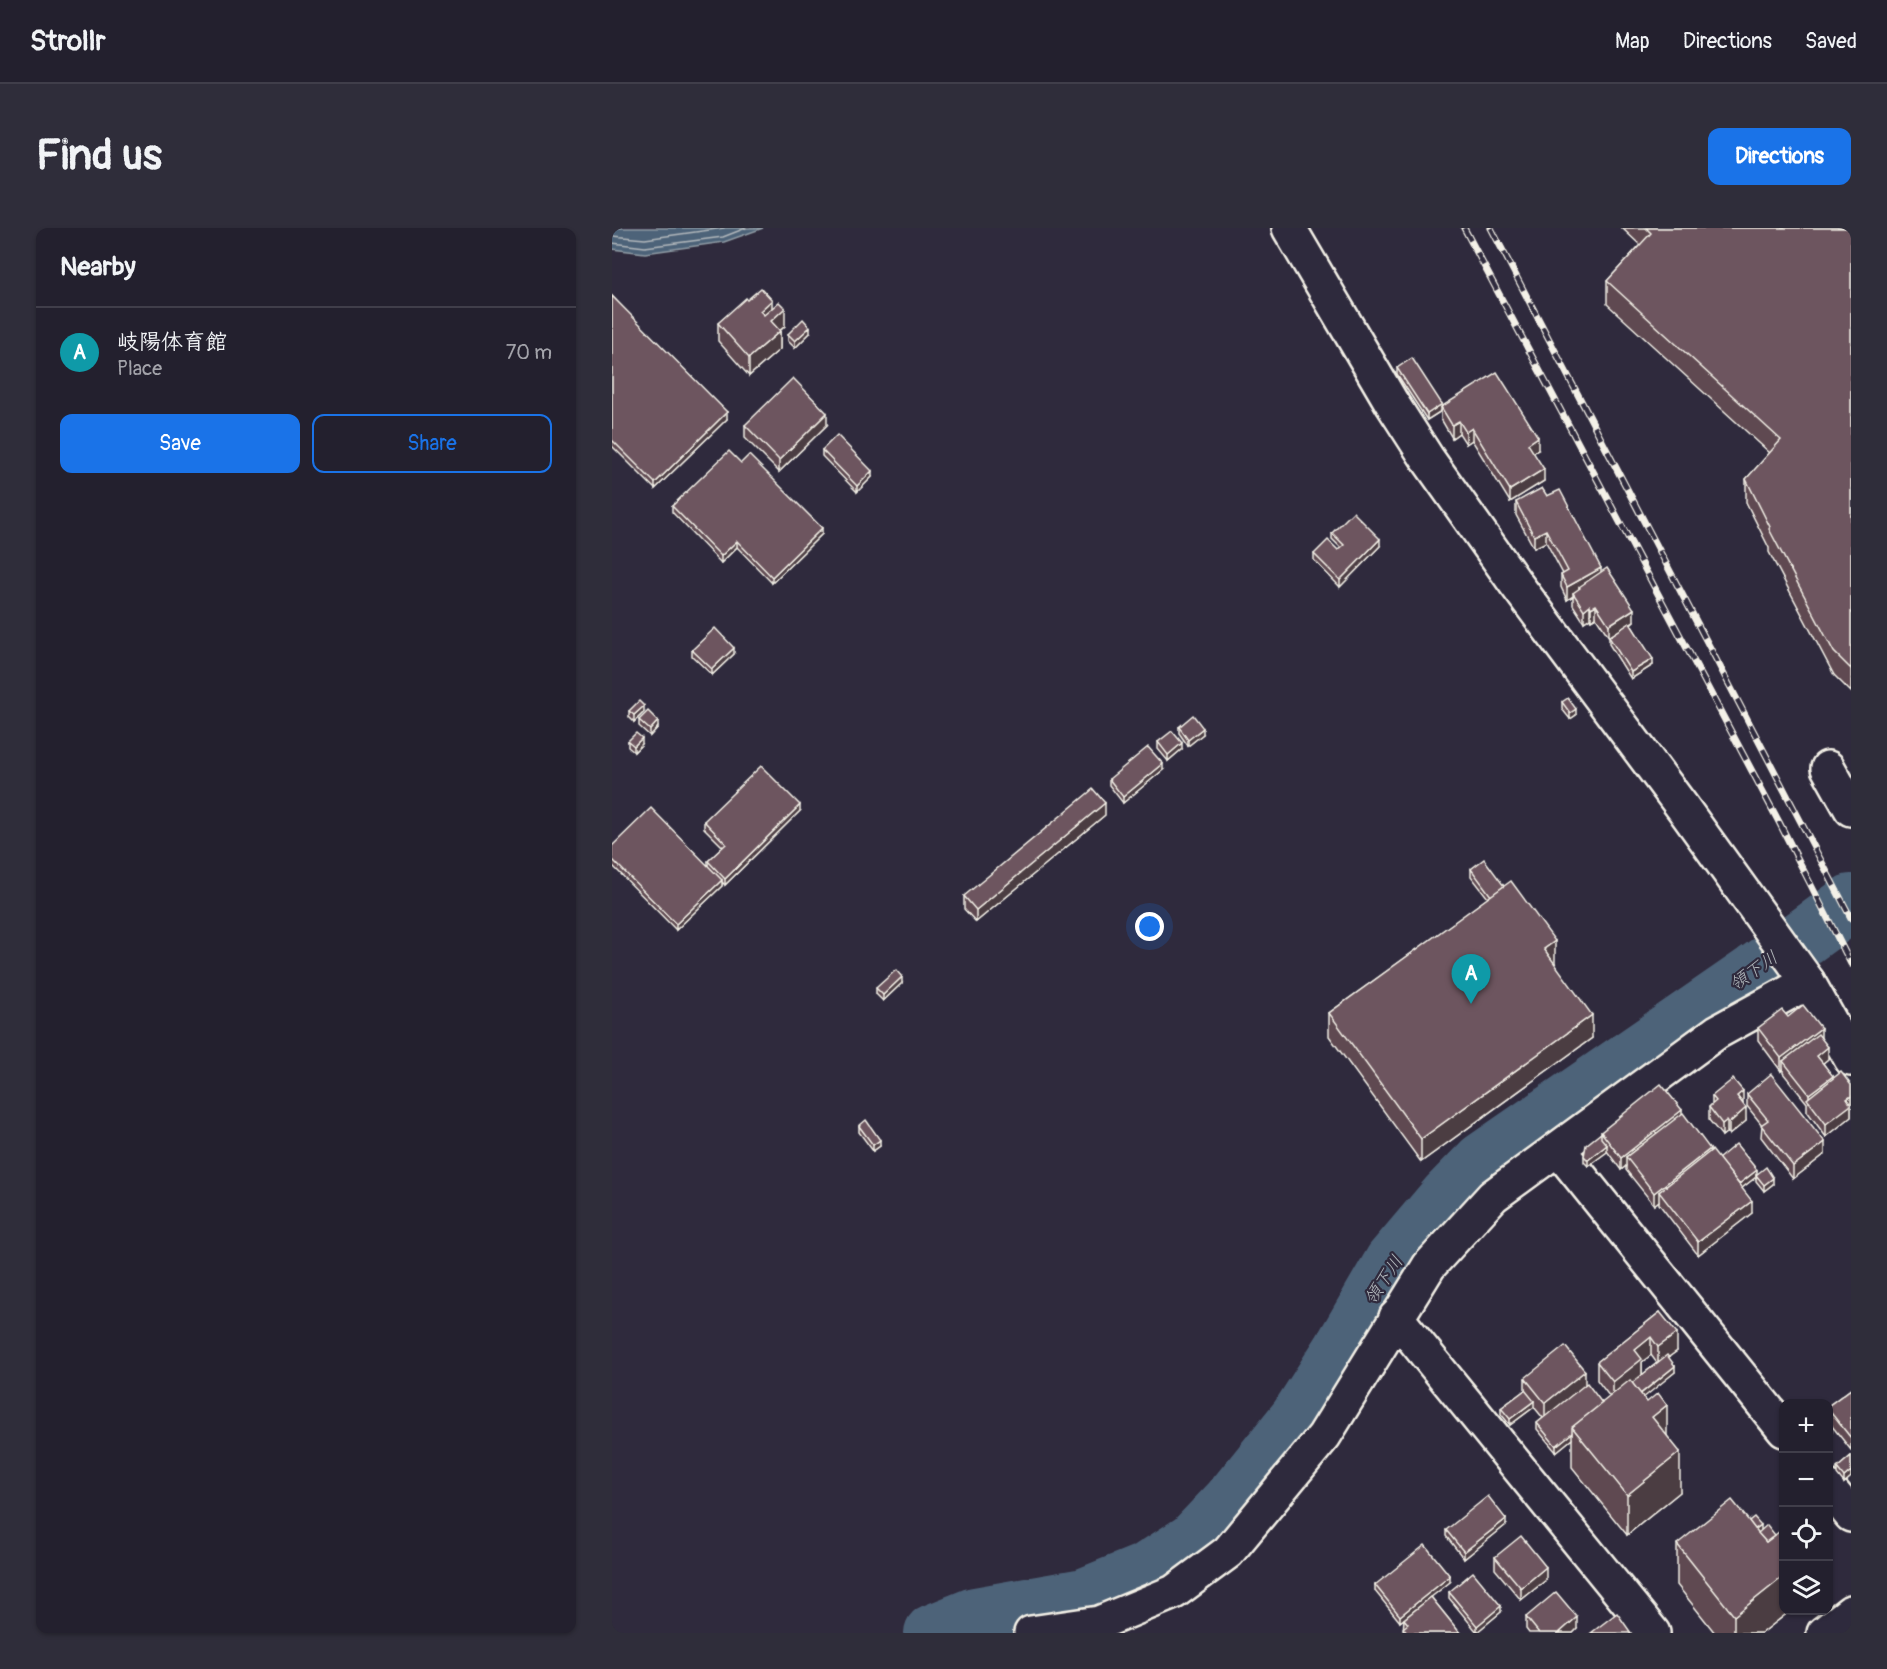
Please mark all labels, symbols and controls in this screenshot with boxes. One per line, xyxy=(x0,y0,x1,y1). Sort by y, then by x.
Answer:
text: Strollr xyxy=(30,24,105,59)
text: Map xyxy=(1615,28,1650,55)
text: Directions xyxy=(1683,28,1772,55)
text: Saved xyxy=(1805,28,1857,55)
button: Directions xyxy=(1708,128,1851,185)
text: Find us xyxy=(36,130,162,182)
text: Nearby xyxy=(60,251,136,283)
text: 岐陽体育館 xyxy=(117,328,227,356)
text: A xyxy=(73,340,86,365)
text: 70 m xyxy=(506,340,552,365)
text: Place xyxy=(117,356,162,381)
button: Save xyxy=(60,414,300,473)
button: Share xyxy=(312,414,552,473)
your location xyxy=(1135,912,1164,941)
water label: 領下川 xyxy=(1725,946,1783,996)
pin: A xyxy=(1452,954,1490,1004)
water label: 領下川 xyxy=(1359,1251,1409,1309)
map controls xyxy=(1779,1399,1833,1615)
button: + xyxy=(1779,1399,1833,1453)
button: − xyxy=(1779,1453,1833,1507)
button: locate xyxy=(1779,1507,1833,1561)
button: layers xyxy=(1779,1561,1833,1615)

